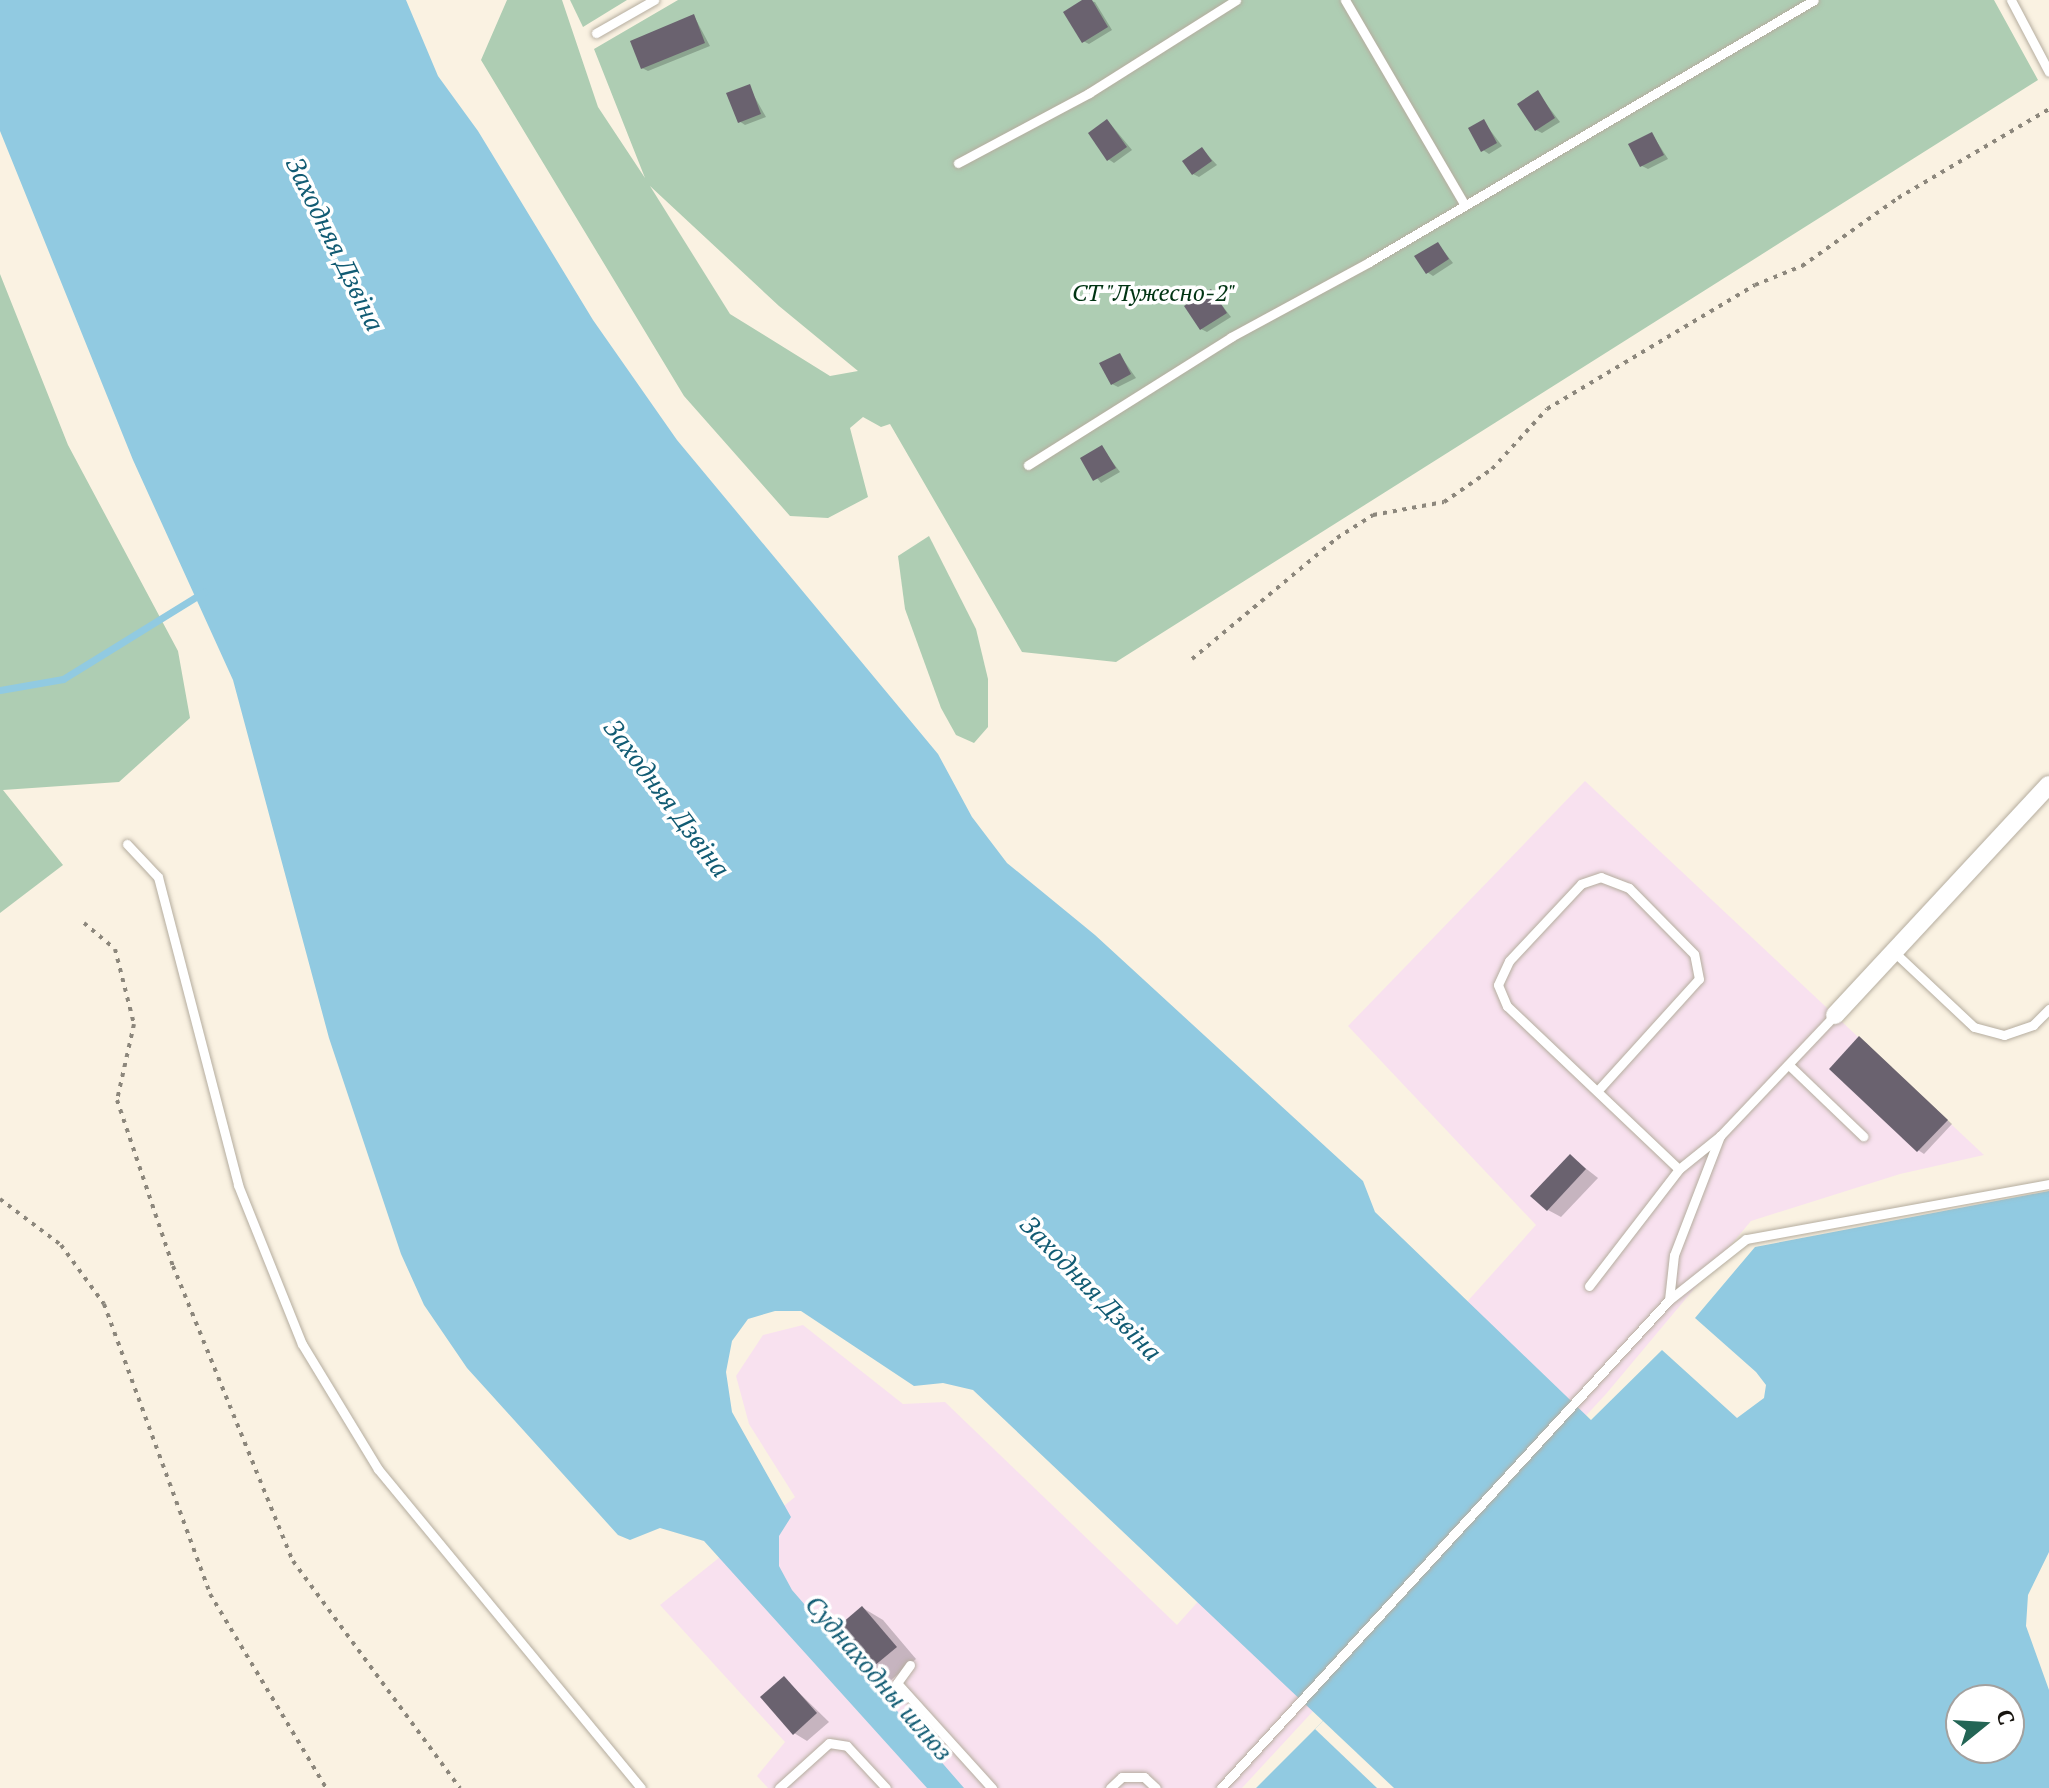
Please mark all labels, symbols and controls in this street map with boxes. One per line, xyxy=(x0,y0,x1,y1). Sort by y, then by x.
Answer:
water label: Заходняя Дзвіна xyxy=(279,152,391,336)
park label: СТ "Лужесно-2" xyxy=(1072,279,1236,307)
water label: Заходняя Дзвіна xyxy=(597,713,737,883)
water label: Заходняя Дзвіна xyxy=(1014,1209,1168,1367)
water label: Суднаходны шлюз xyxy=(799,1589,959,1767)
north arrow xyxy=(1945,1684,2025,1764)
text: С xyxy=(1990,1706,2022,1728)

